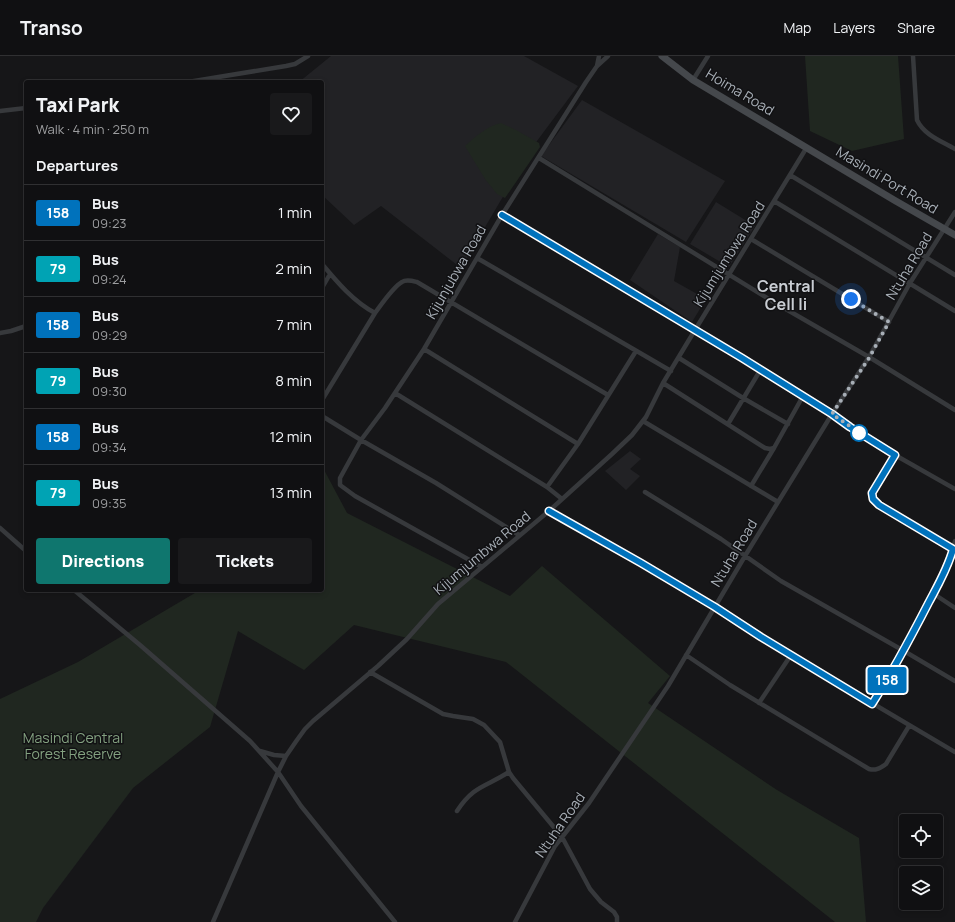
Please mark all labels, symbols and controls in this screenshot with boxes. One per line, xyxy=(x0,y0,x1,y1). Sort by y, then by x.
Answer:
text: Transo xyxy=(20,15,83,41)
text: Map xyxy=(783,18,811,37)
text: Layers xyxy=(833,18,875,37)
text: Share xyxy=(897,18,935,37)
street label: Hoima Road xyxy=(702,64,778,119)
text: Taxi Park xyxy=(36,92,119,118)
button: heart xyxy=(270,93,312,135)
text: Walk · 4 min · 250 m xyxy=(36,120,149,138)
street label: Masindi Port Road xyxy=(833,142,942,218)
text: Departures xyxy=(36,155,118,176)
text: Bus xyxy=(92,193,119,214)
street label: Kijumjumbwa Road xyxy=(688,197,769,310)
text: 1 min xyxy=(278,202,312,223)
text: 158 xyxy=(47,203,69,222)
text: 09:23 xyxy=(92,214,126,232)
street label: Kijunjubwa Road xyxy=(421,221,490,322)
street label: Ntuha Road xyxy=(881,228,936,303)
text: Bus xyxy=(92,249,119,270)
text: 2 min xyxy=(275,258,312,279)
text: 79 xyxy=(50,259,66,278)
text: 09:24 xyxy=(92,270,127,288)
district label: Central Cell Ii xyxy=(757,275,815,315)
your location xyxy=(841,289,861,309)
text: Bus xyxy=(92,305,119,326)
text: 7 min xyxy=(276,314,312,335)
text: 158 xyxy=(47,315,69,334)
text: 09:29 xyxy=(92,326,127,344)
text: Bus xyxy=(92,361,119,382)
text: 8 min xyxy=(275,370,312,391)
text: 79 xyxy=(50,371,66,390)
text: 09:30 xyxy=(92,382,127,400)
text: Bus xyxy=(92,417,119,438)
unlabelled marker xyxy=(850,424,868,442)
text: 12 min xyxy=(269,426,312,447)
text: 158 xyxy=(47,427,69,446)
text: 09:34 xyxy=(92,438,127,456)
text: Bus xyxy=(92,473,119,494)
text: 13 min xyxy=(270,482,312,503)
text: 79 xyxy=(50,483,66,502)
text: 09:35 xyxy=(92,494,127,512)
street label: Kijumjumbwa Road xyxy=(429,506,534,599)
street label: Ntuha Road xyxy=(706,515,761,590)
button: Directions xyxy=(36,538,170,584)
button: Tickets xyxy=(178,538,312,584)
line badge: 158 xyxy=(864,667,910,693)
text: 158 xyxy=(876,670,898,689)
park label: Masindi Central Forest Reserve xyxy=(23,728,123,763)
street label: Ntuha Road xyxy=(530,788,589,861)
map controls xyxy=(899,814,943,910)
button: locate xyxy=(899,814,943,858)
button: layers xyxy=(899,866,943,910)

